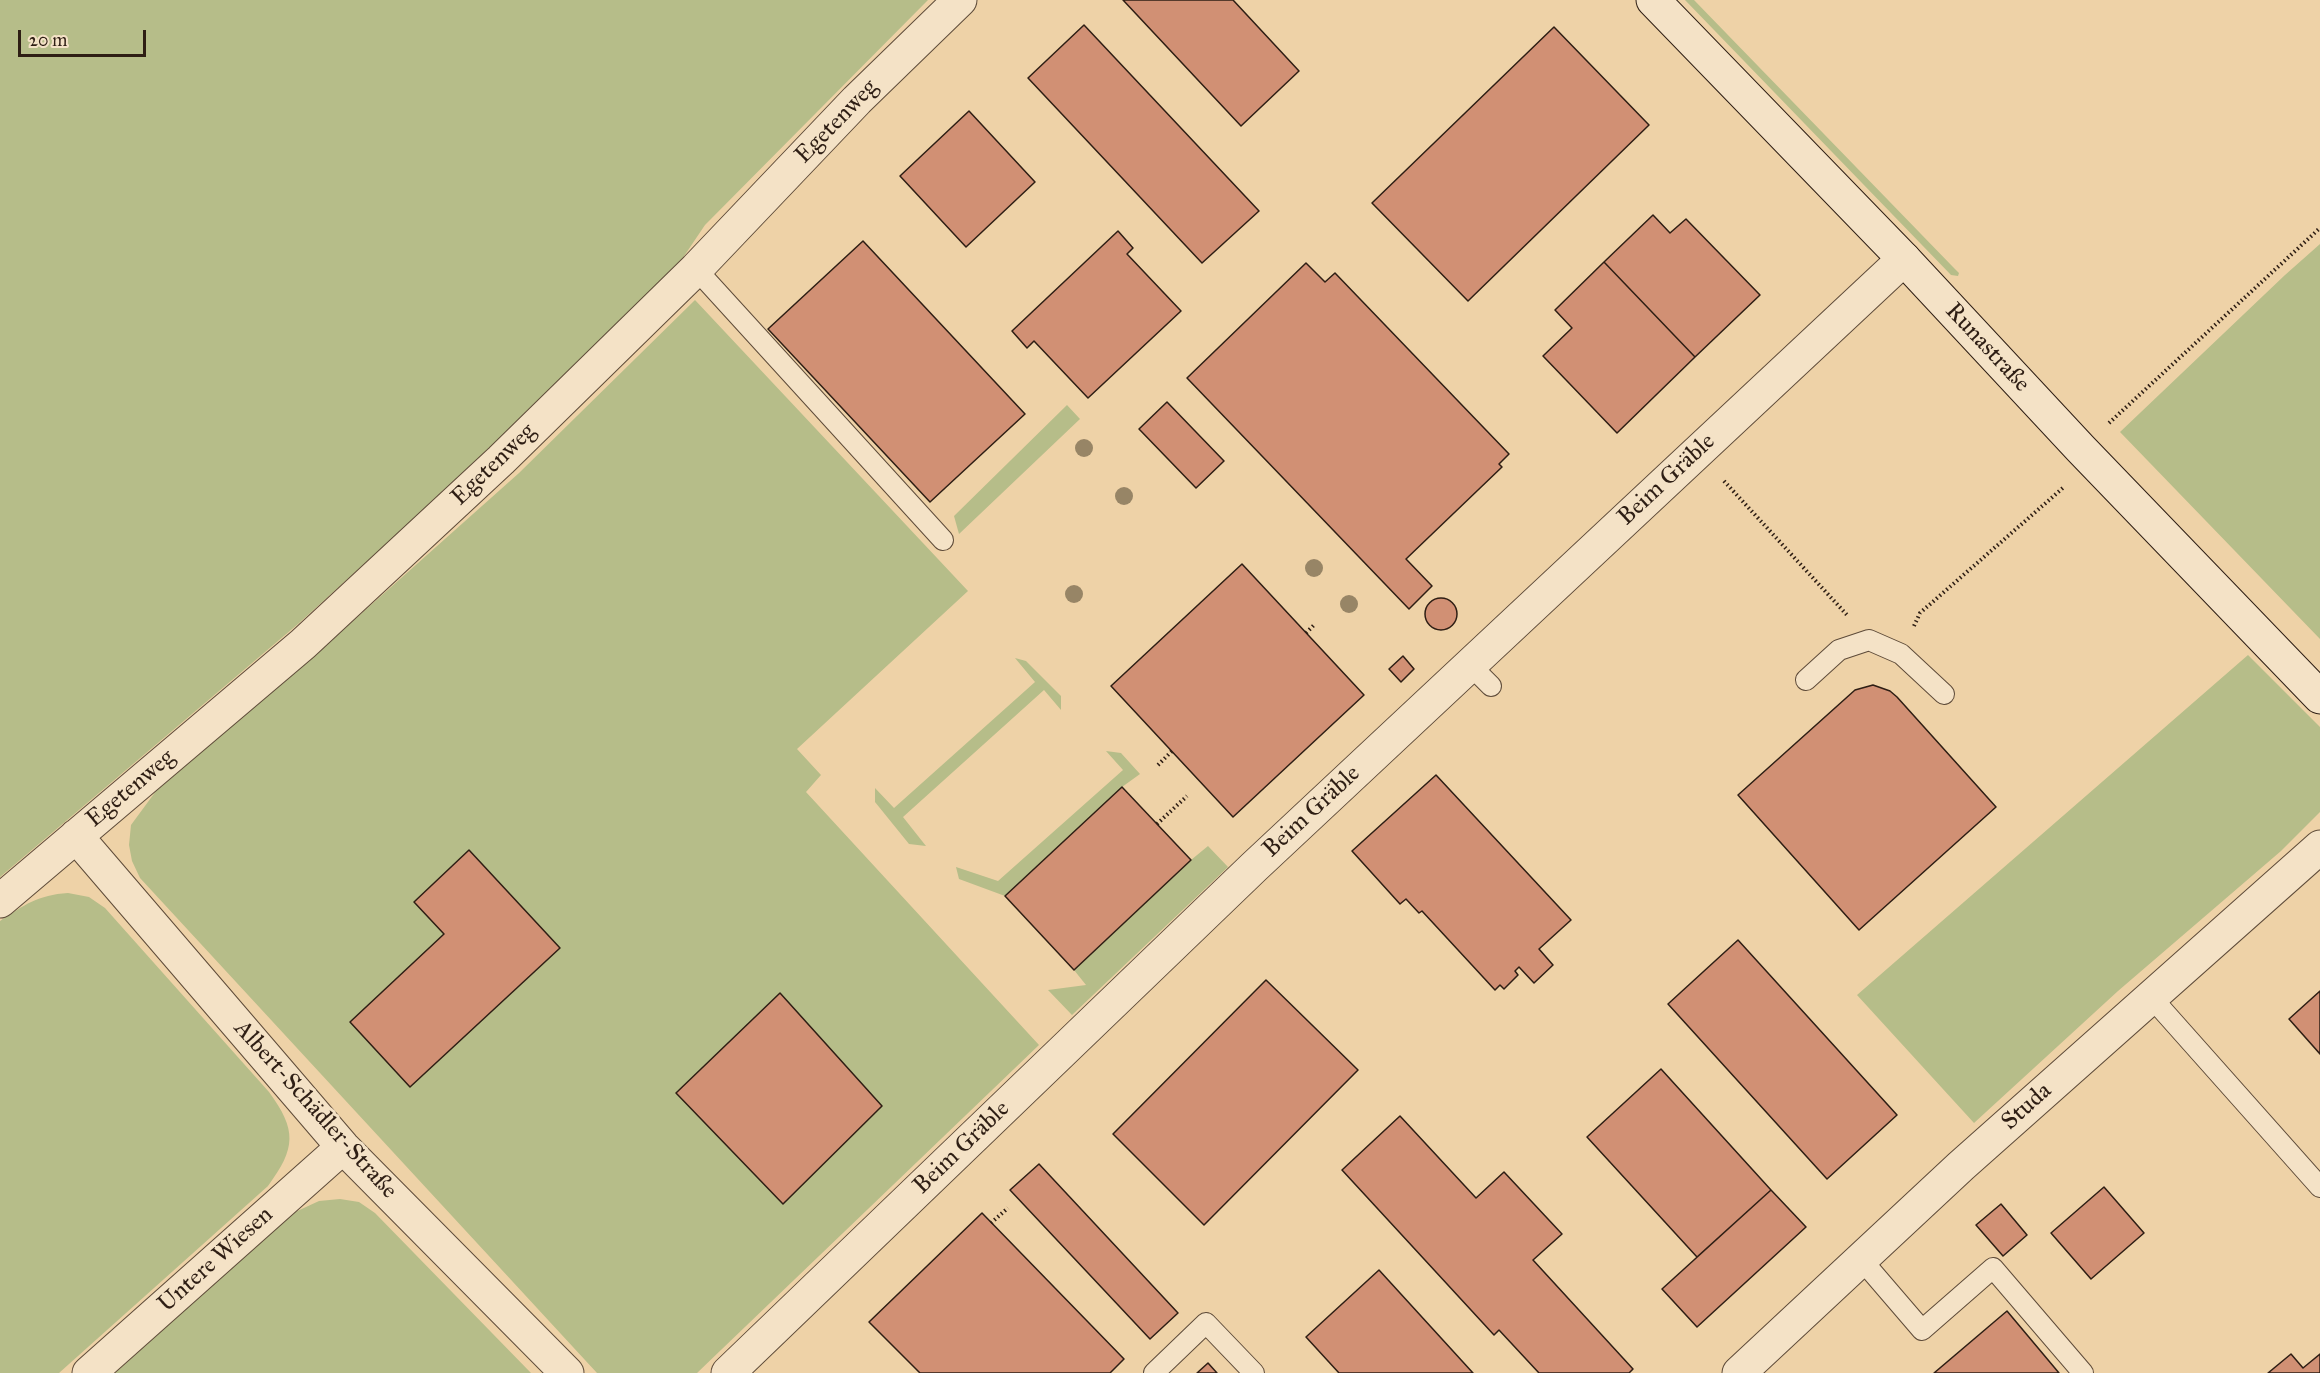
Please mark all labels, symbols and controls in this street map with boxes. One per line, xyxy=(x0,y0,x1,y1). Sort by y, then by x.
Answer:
scale bar xyxy=(21,18,148,56)
text: 20 m xyxy=(29,29,67,51)
street label: Egetenweg xyxy=(790,74,884,170)
street label: Runastraße xyxy=(1938,297,2036,399)
street label: Egetenweg xyxy=(446,418,542,512)
street label: Beim Gräble xyxy=(1612,428,1722,532)
street label: Egetenweg xyxy=(81,744,181,834)
street label: Beim Gräble xyxy=(1257,760,1367,864)
street label: Albert-Schädler-Straße xyxy=(227,1015,403,1205)
street label: Studa xyxy=(1996,1077,2058,1137)
street label: Beim Gräble xyxy=(908,1095,1016,1201)
street label: Untere Wiesen xyxy=(153,1201,279,1319)

